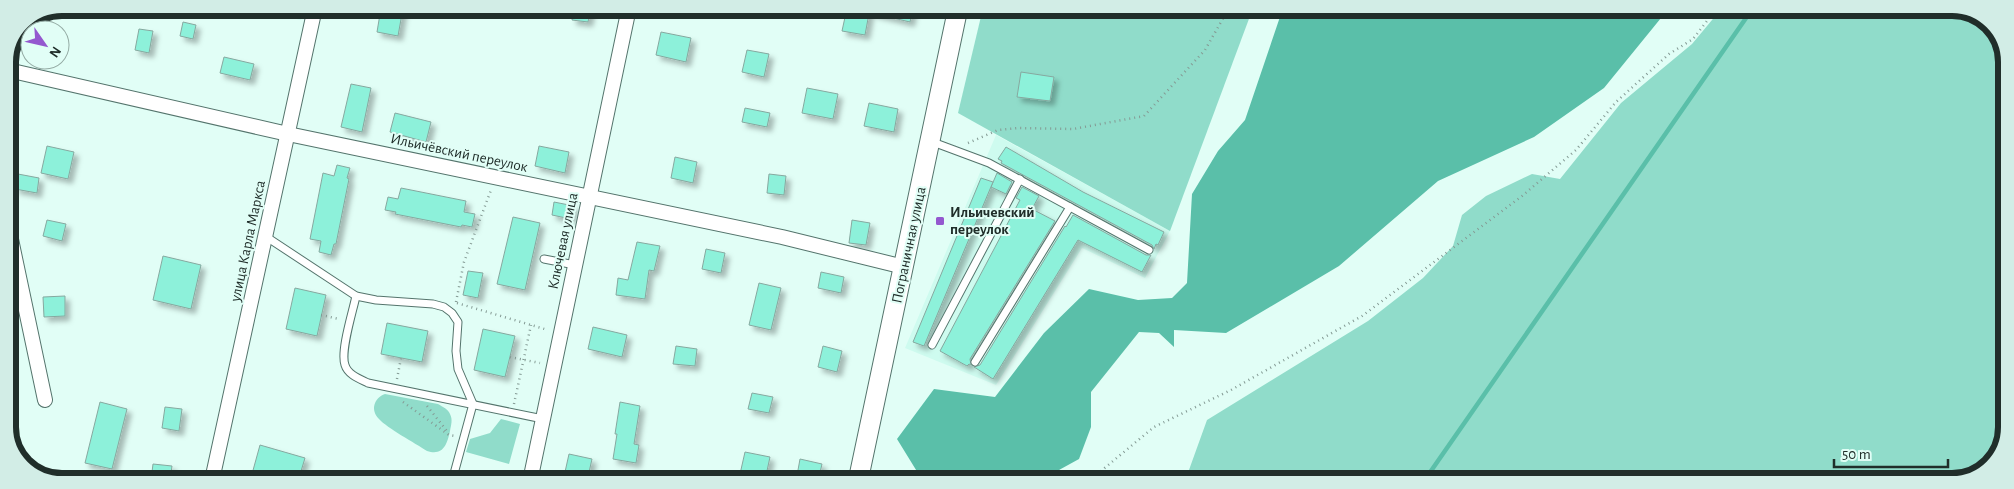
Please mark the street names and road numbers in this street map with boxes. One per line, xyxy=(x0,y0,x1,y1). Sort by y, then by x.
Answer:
street label: Ильичёвский переулок xyxy=(389,131,529,175)
street label: улица Карла Маркса xyxy=(228,179,268,304)
street label: Пограничная улица xyxy=(889,185,929,305)
street label: Ключевая улица xyxy=(545,191,581,291)

